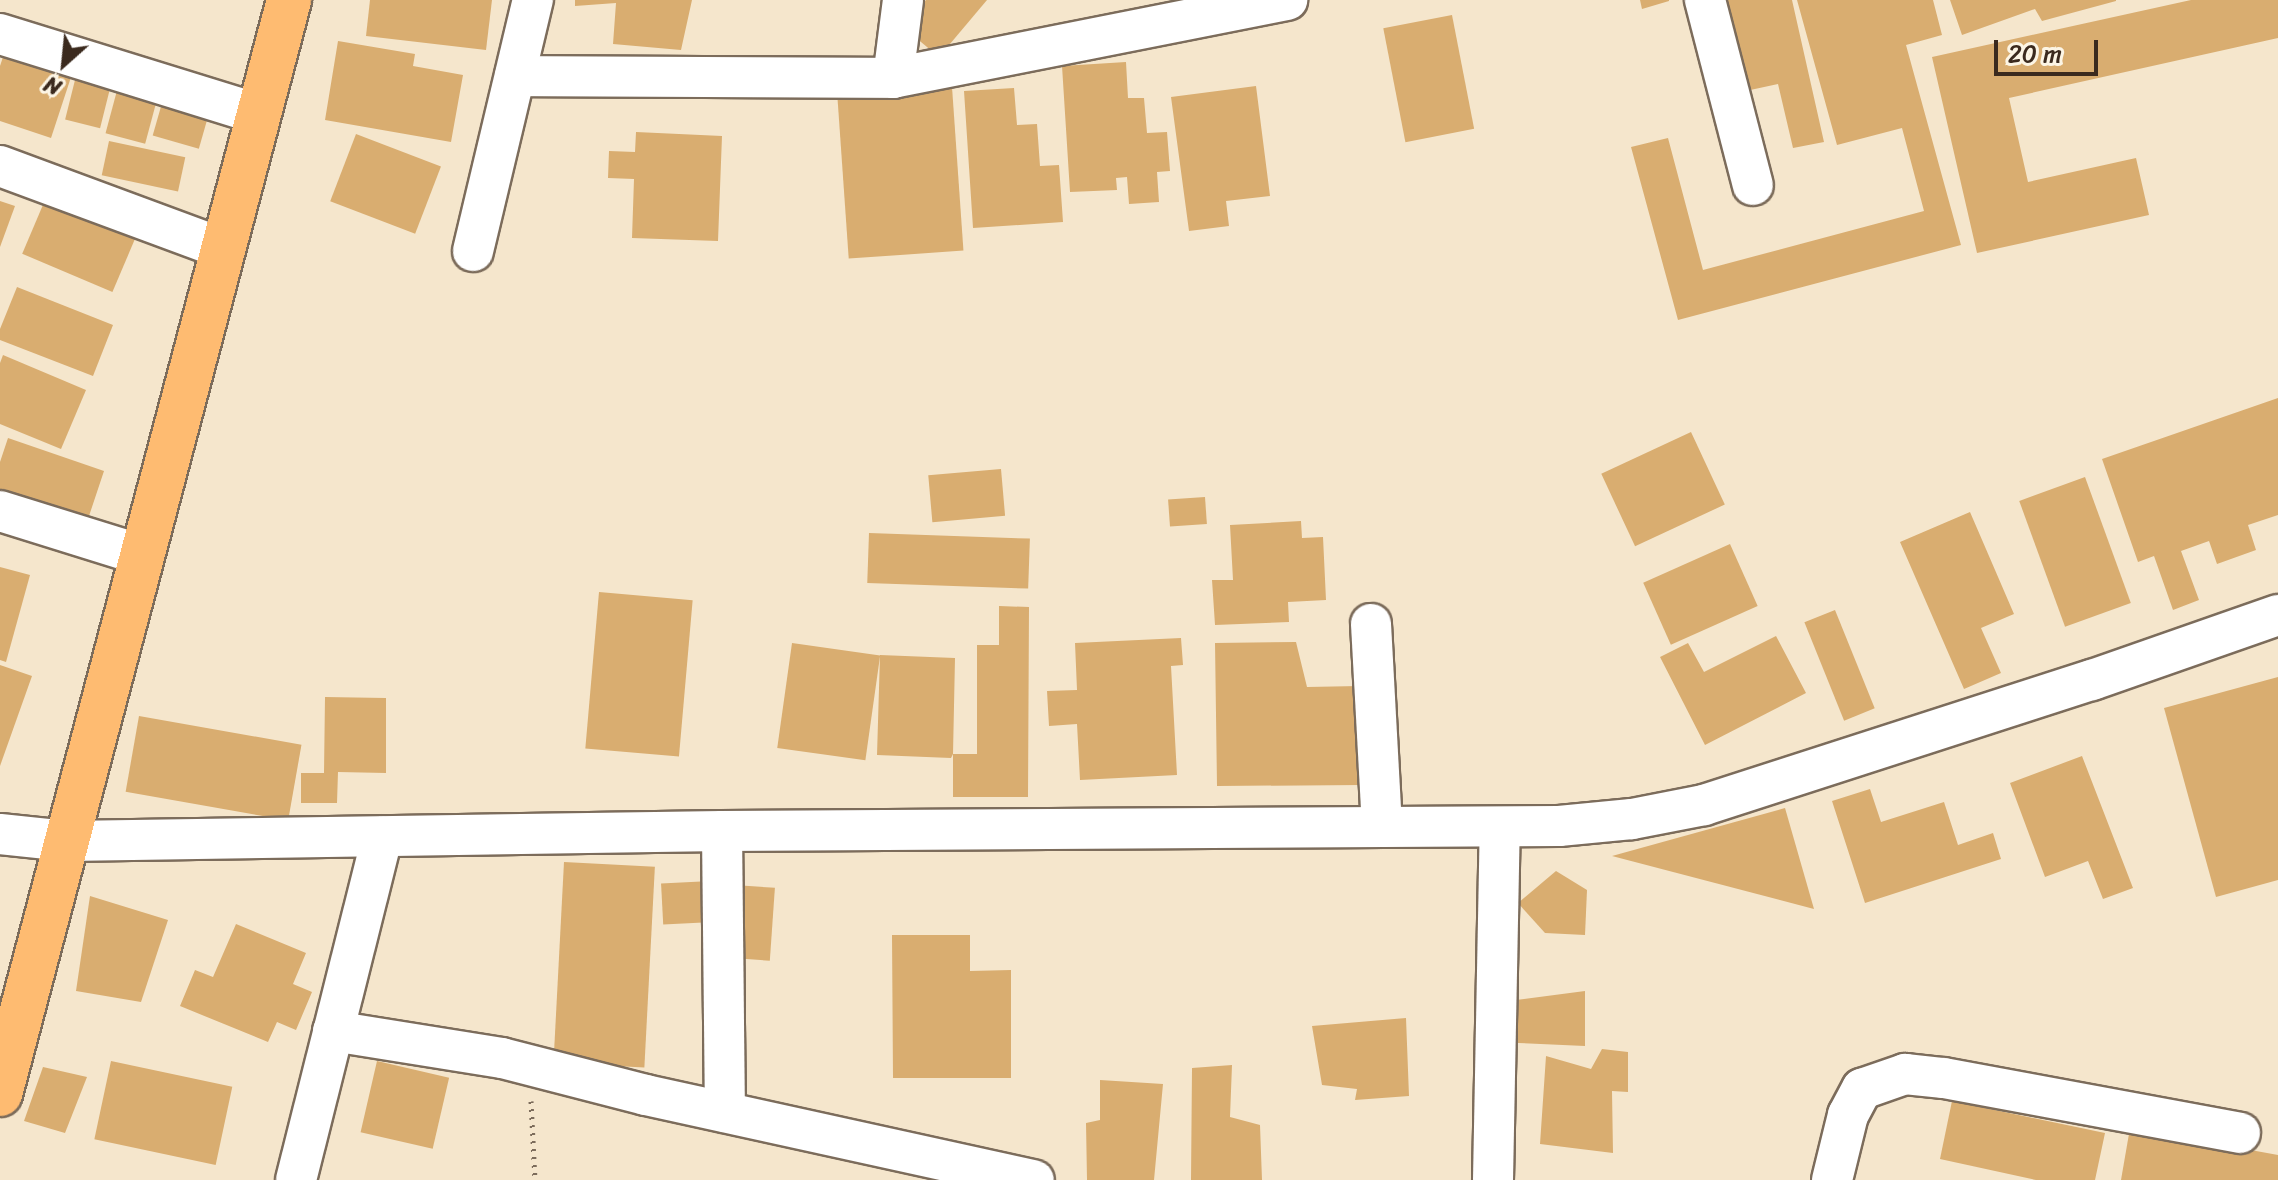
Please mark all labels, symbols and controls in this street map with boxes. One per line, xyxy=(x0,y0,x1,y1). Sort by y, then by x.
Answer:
north arrow xyxy=(24,24,104,104)
scale bar xyxy=(1998,24,2102,74)
text: 20 m xyxy=(2008,33,2062,75)
text: N xyxy=(37,65,69,107)

